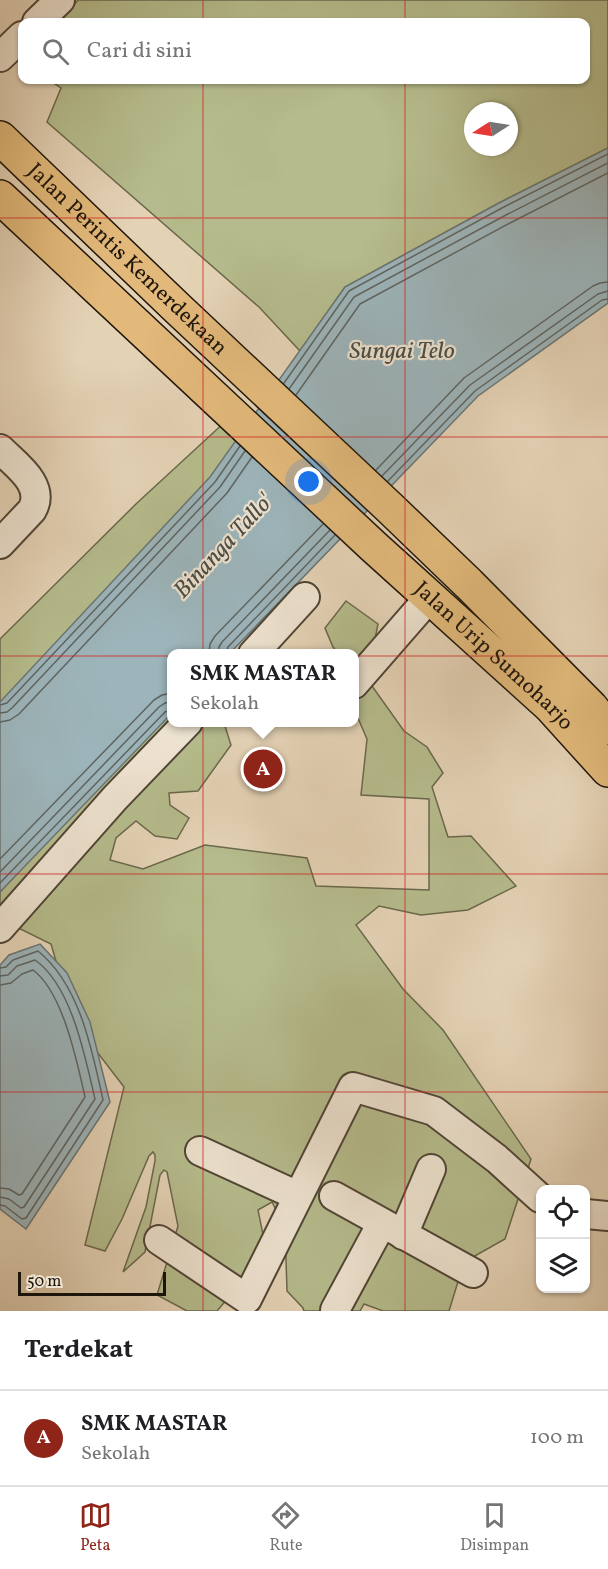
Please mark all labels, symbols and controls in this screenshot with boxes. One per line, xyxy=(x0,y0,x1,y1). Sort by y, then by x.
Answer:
search box xyxy=(18,18,590,84)
icon: search xyxy=(39,35,72,68)
text: Cari di sini xyxy=(87,36,192,67)
north arrow xyxy=(464,102,518,156)
street label: Jalan Perintis Kemerdekaan xyxy=(20,156,234,363)
water label: Sungai Telo xyxy=(349,335,455,369)
your location xyxy=(294,467,323,496)
water label: Binanga Tallo' xyxy=(167,486,282,607)
street label: Jalan Urip Sumoharjo xyxy=(407,574,581,738)
popup xyxy=(167,649,359,727)
text: SMK MASTAR xyxy=(190,659,336,690)
text: Sekolah xyxy=(190,690,259,718)
pin: A xyxy=(244,746,282,792)
map controls xyxy=(536,1185,590,1293)
button: locate xyxy=(536,1185,590,1239)
button: layers xyxy=(536,1239,590,1293)
scale bar xyxy=(18,1269,166,1296)
text: 50 m xyxy=(27,1271,61,1293)
text: Terdekat xyxy=(24,1332,133,1368)
text: SMK MASTAR xyxy=(81,1409,227,1440)
text: A xyxy=(36,1424,51,1452)
text: 100 m xyxy=(530,1424,584,1452)
text: Sekolah xyxy=(81,1440,150,1468)
tab: Peta xyxy=(79,1499,112,1557)
tab: Rute xyxy=(269,1499,303,1557)
tab: Disimpan xyxy=(460,1499,529,1557)

